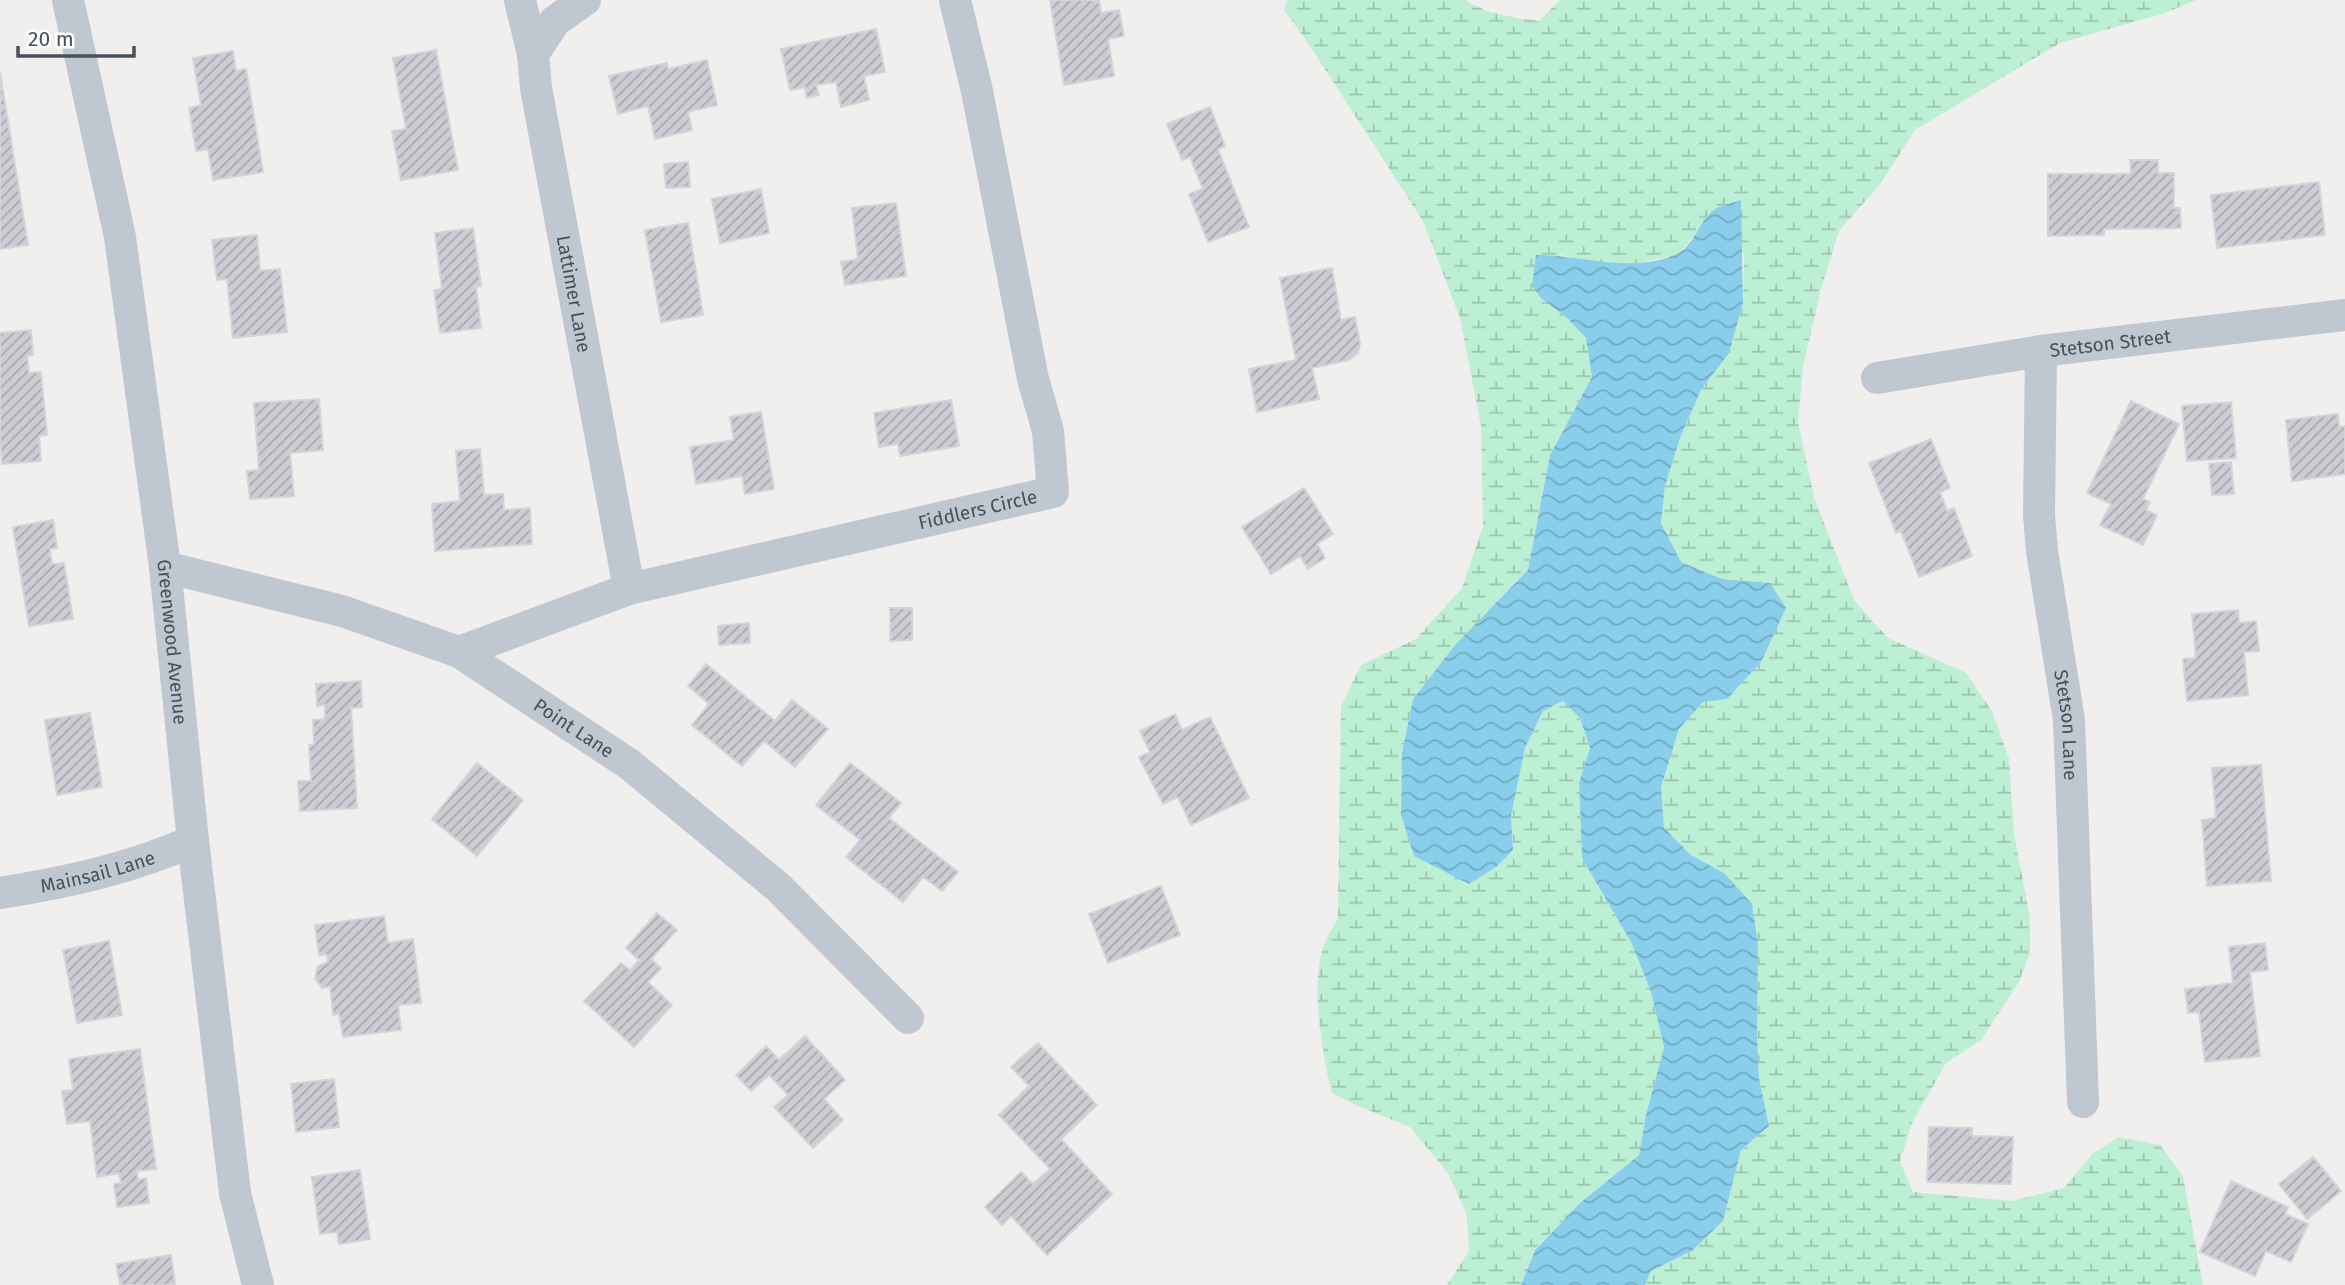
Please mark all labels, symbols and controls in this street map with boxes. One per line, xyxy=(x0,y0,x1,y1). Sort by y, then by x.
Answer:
scale bar xyxy=(18,14,133,58)
text: 20 m xyxy=(28,26,74,52)
street label: Lattimer Lane xyxy=(552,233,596,354)
street label: Stetson Street xyxy=(2048,325,2172,362)
street label: Fiddlers Circle xyxy=(916,485,1039,534)
street label: Greenwood Avenue xyxy=(152,558,192,726)
street label: Stetson Lane xyxy=(2049,668,2082,781)
street label: Point Lane xyxy=(529,693,618,763)
street label: Mainsail Lane xyxy=(38,846,158,898)

